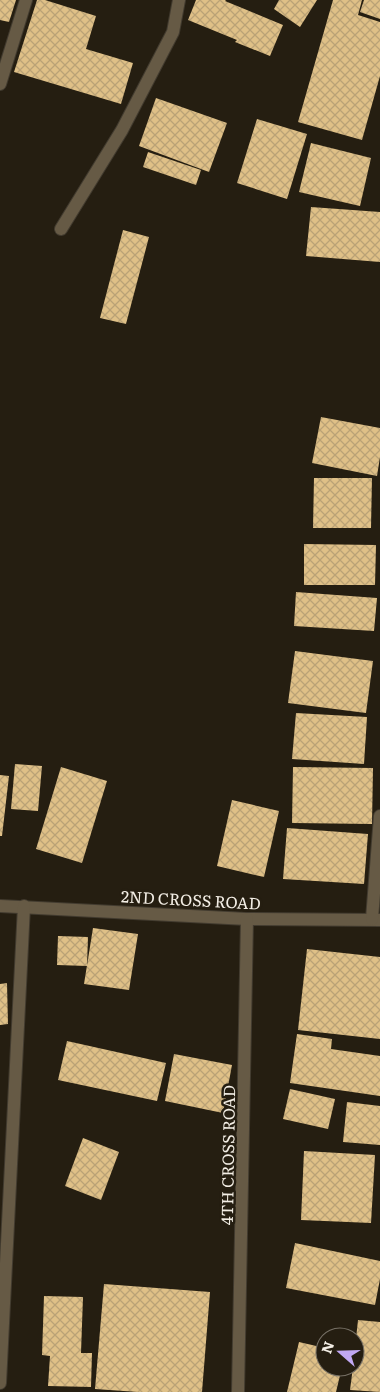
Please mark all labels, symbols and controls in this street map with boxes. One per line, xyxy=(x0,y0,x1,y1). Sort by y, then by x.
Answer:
street label: 2ND CROSS ROAD xyxy=(120,883,262,915)
street label: 4TH CROSS ROAD xyxy=(214,1085,240,1225)
north arrow xyxy=(315,1327,365,1377)
text: N xyxy=(315,1338,338,1356)

